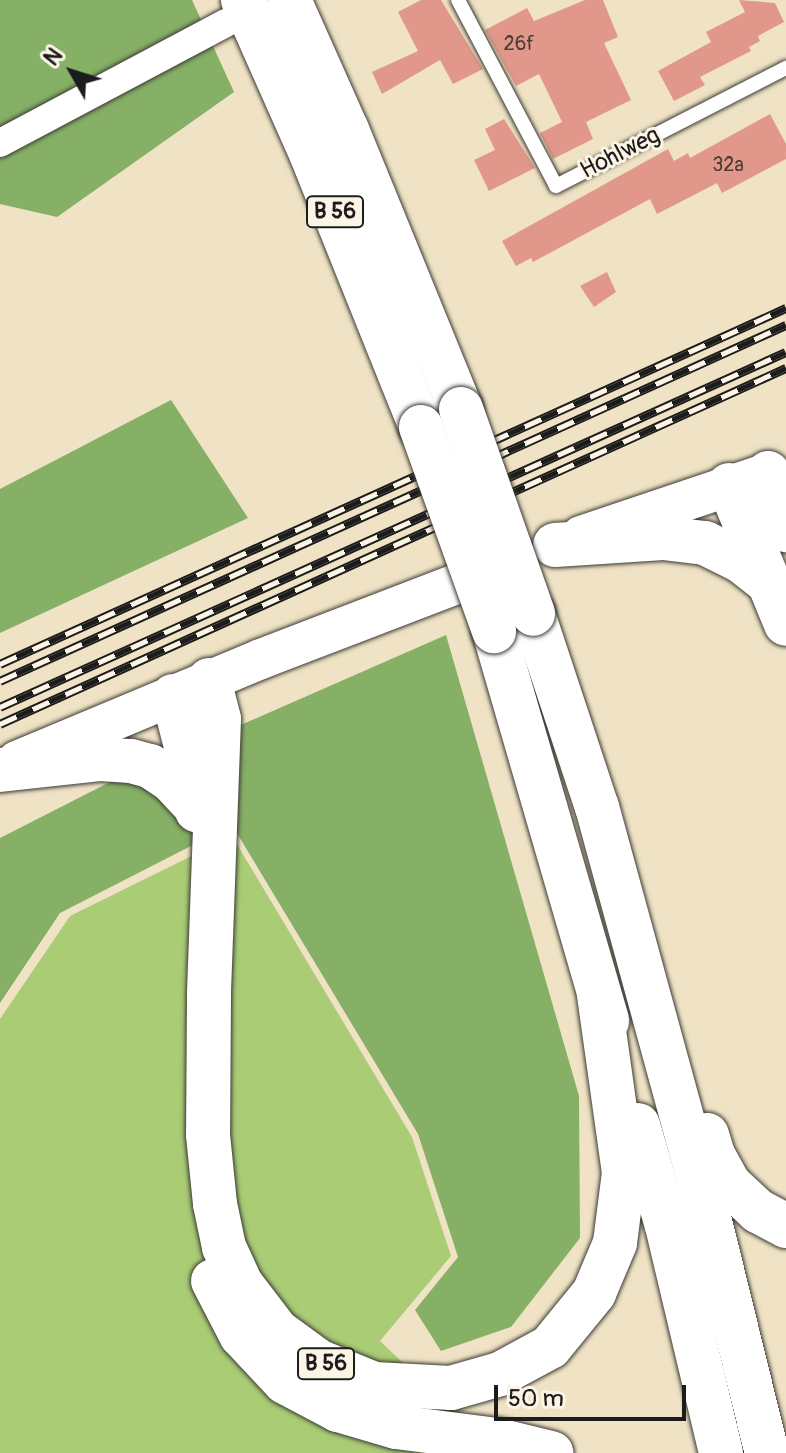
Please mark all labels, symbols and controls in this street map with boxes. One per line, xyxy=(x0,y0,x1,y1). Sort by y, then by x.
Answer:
house number: 26f xyxy=(504,31,534,55)
north arrow xyxy=(32,32,112,112)
text: N xyxy=(38,42,69,71)
street label: Hohlweg xyxy=(576,121,664,185)
house number: 32a xyxy=(712,152,744,176)
road number: B 56 xyxy=(305,194,365,230)
road number: B 56 xyxy=(296,1346,356,1382)
scale bar xyxy=(498,1369,690,1419)
text: 50 m xyxy=(508,1384,564,1413)

